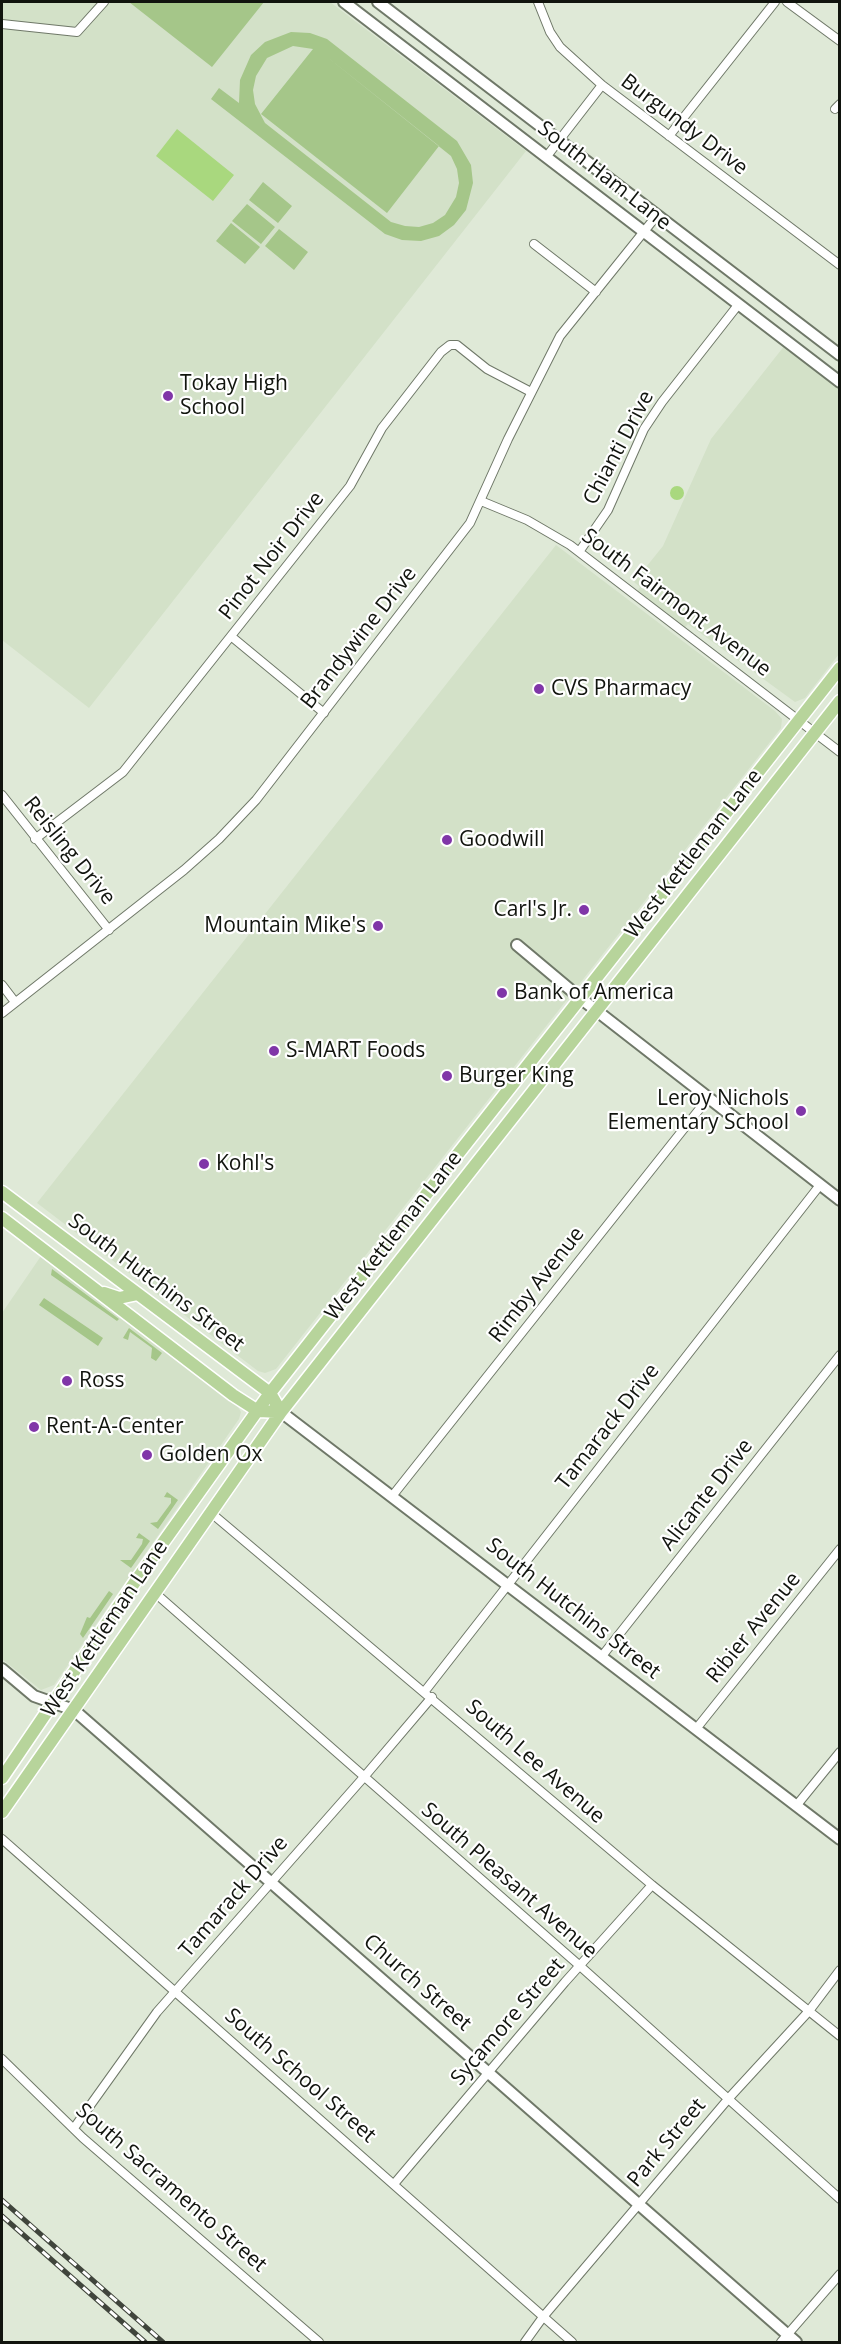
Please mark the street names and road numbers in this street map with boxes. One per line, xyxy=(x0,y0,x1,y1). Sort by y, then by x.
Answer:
street label: Burgundy Drive xyxy=(616,69,752,181)
street label: South Ham Lane xyxy=(532,116,676,236)
street label: Chianti Drive xyxy=(578,387,660,509)
street label: Pinot Noir Drive xyxy=(214,487,330,625)
street label: South Fairmont Avenue xyxy=(576,524,776,682)
street label: Brandywine Drive xyxy=(296,562,422,714)
street label: West Kettleman Lane xyxy=(620,764,768,944)
street label: Reisling Drive xyxy=(18,792,120,910)
street label: West Kettleman Lane xyxy=(320,1146,468,1326)
street label: South Hutchins Street xyxy=(63,1209,249,1357)
street label: Rimby Avenue xyxy=(484,1222,590,1348)
street label: Tamarack Drive xyxy=(551,1359,665,1495)
street label: Alicante Drive xyxy=(656,1434,758,1556)
street label: South Hutchins Street xyxy=(481,1533,665,1685)
street label: West Kettleman Lane xyxy=(37,1536,173,1722)
street label: Ribier Avenue xyxy=(702,1567,806,1689)
street label: South Lee Avenue xyxy=(460,1695,610,1829)
street label: South Pleasant Avenue xyxy=(416,1798,602,1964)
street label: Tamarack Drive xyxy=(174,1831,294,1963)
street label: Church Street xyxy=(358,1929,476,2037)
street label: Sycamore Street xyxy=(446,1953,570,2091)
street label: South School Street xyxy=(219,2004,381,2148)
street label: Park Street xyxy=(623,2094,711,2192)
street label: South Sacramento Street xyxy=(70,2098,272,2278)

